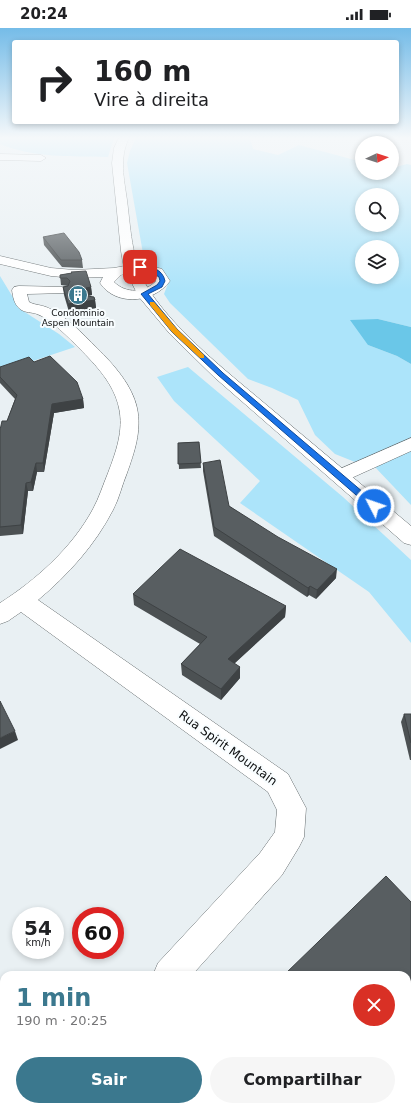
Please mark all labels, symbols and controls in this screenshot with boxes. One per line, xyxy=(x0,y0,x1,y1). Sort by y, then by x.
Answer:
text: 20:24 xyxy=(20,5,68,23)
text: 160 m xyxy=(94,55,191,88)
icon: right xyxy=(28,56,80,108)
text: Vire à direita xyxy=(94,89,209,110)
north arrow xyxy=(355,136,399,180)
map controls xyxy=(355,136,399,284)
button: search xyxy=(355,188,399,232)
button: layers xyxy=(355,240,399,284)
pin xyxy=(123,250,157,284)
icon: arrive xyxy=(129,256,151,278)
building icon: Condominio Aspen Mountain xyxy=(67,284,89,306)
place label: Condominio Aspen Mountain xyxy=(42,308,114,328)
position arrow xyxy=(353,485,395,527)
street label: Rua Spirit Mountain xyxy=(176,708,280,788)
speed limit sign: 60 xyxy=(72,907,124,959)
text: 54 xyxy=(24,916,52,940)
text: km/h xyxy=(25,937,51,948)
text: 1 min xyxy=(16,984,91,1012)
button: close xyxy=(353,984,395,1026)
text: 190 m · 20:25 xyxy=(16,1013,107,1028)
button: Sair xyxy=(16,1057,202,1103)
button: Compartilhar xyxy=(210,1057,395,1103)

